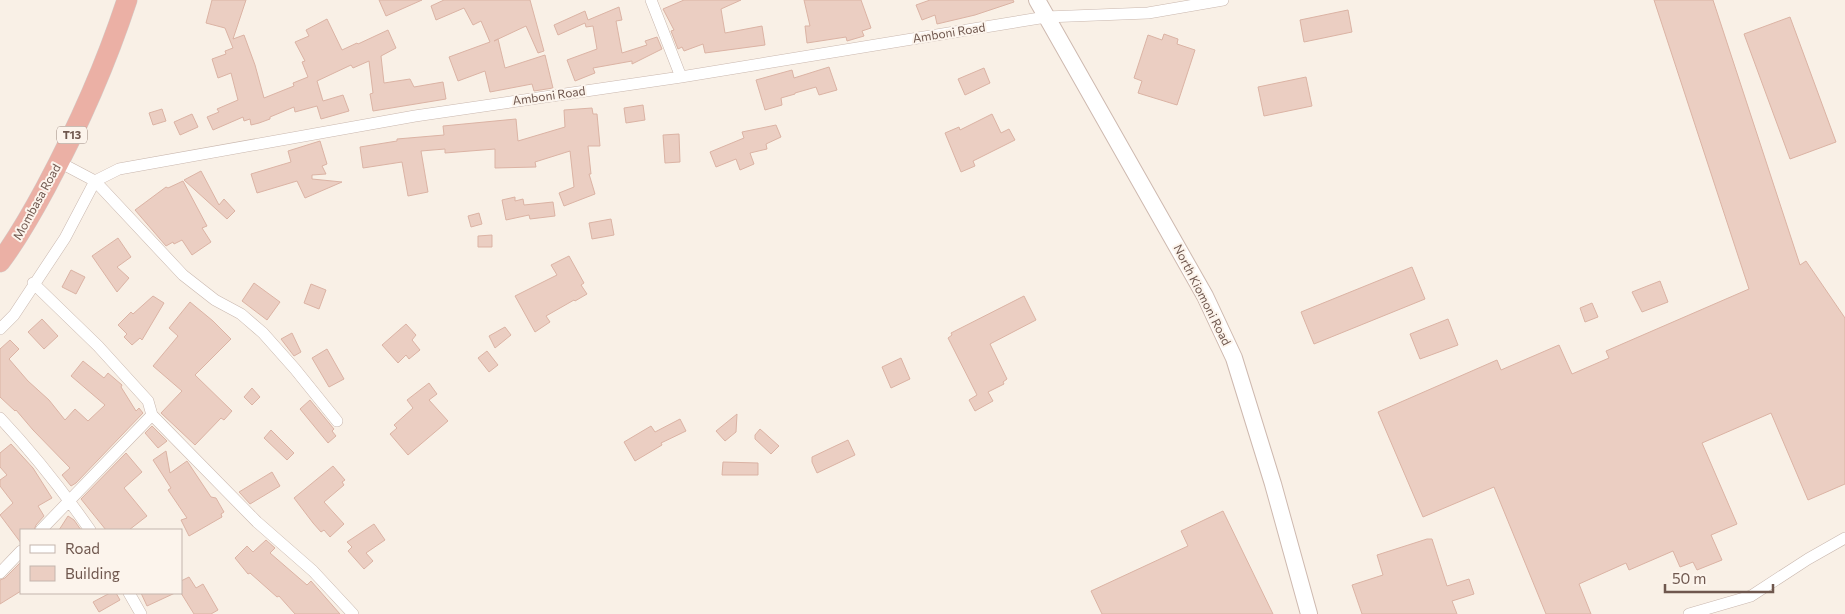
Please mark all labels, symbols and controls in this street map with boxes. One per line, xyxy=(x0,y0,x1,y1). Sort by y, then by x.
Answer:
street label: Amboni Road xyxy=(912,19,986,45)
street label: Amboni Road xyxy=(512,83,586,107)
road number: T13 xyxy=(57,126,87,144)
street label: Mombasa Road xyxy=(10,161,63,242)
street label: North Kiomoni Road xyxy=(1171,242,1234,347)
legend xyxy=(20,529,182,594)
text: Road xyxy=(65,539,100,557)
scale bar xyxy=(1665,562,1772,594)
text: Building xyxy=(65,564,120,582)
text: 50 m xyxy=(1672,569,1706,587)

